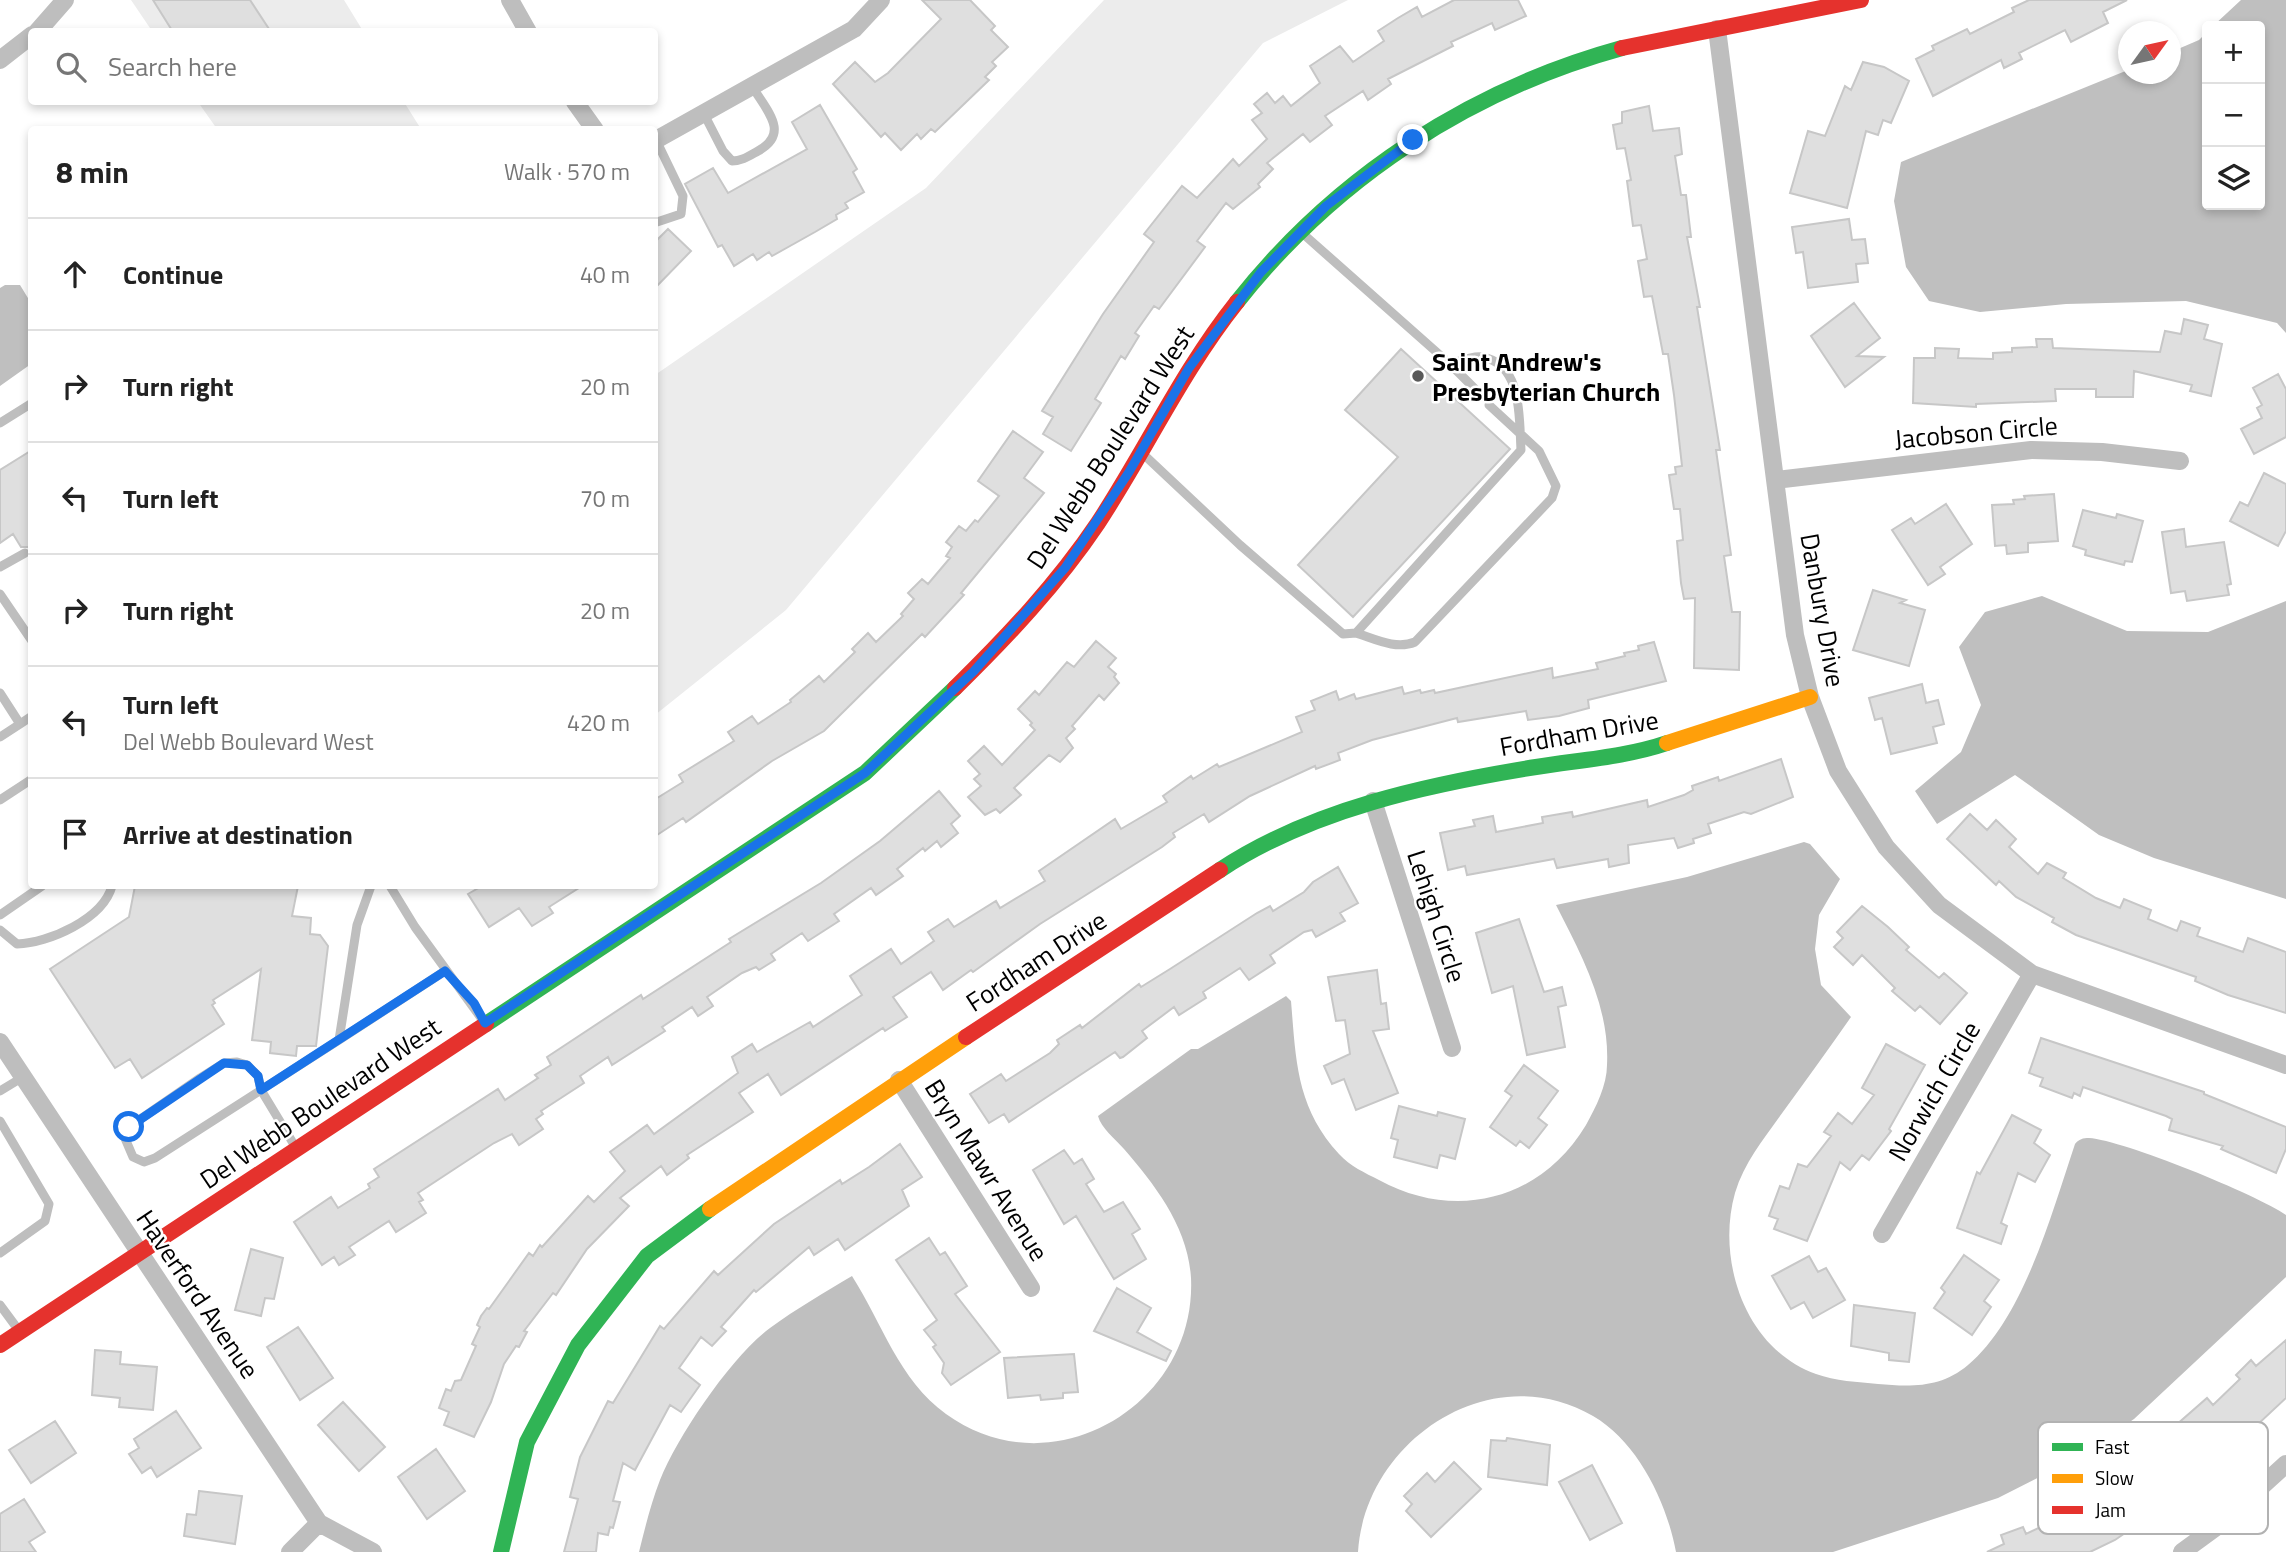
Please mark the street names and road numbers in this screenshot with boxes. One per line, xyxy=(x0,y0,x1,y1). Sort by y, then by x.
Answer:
street label: Del Webb Boulevard West xyxy=(1017,318,1203,576)
street label: Jacobson Circle xyxy=(1893,405,2059,459)
street label: Danbury Drive xyxy=(1790,530,1856,690)
street label: Fordham Drive xyxy=(1497,700,1661,766)
street label: Lehigh Circle xyxy=(1397,845,1477,987)
street label: Fordham Drive xyxy=(958,901,1114,1021)
street label: Del Webb Boulevard West xyxy=(192,1008,448,1198)
street label: Norwich Circle xyxy=(1878,1014,1990,1168)
street label: Bryn Mawr Avenue xyxy=(915,1071,1059,1269)
street label: Haverford Avenue xyxy=(127,1202,269,1386)

